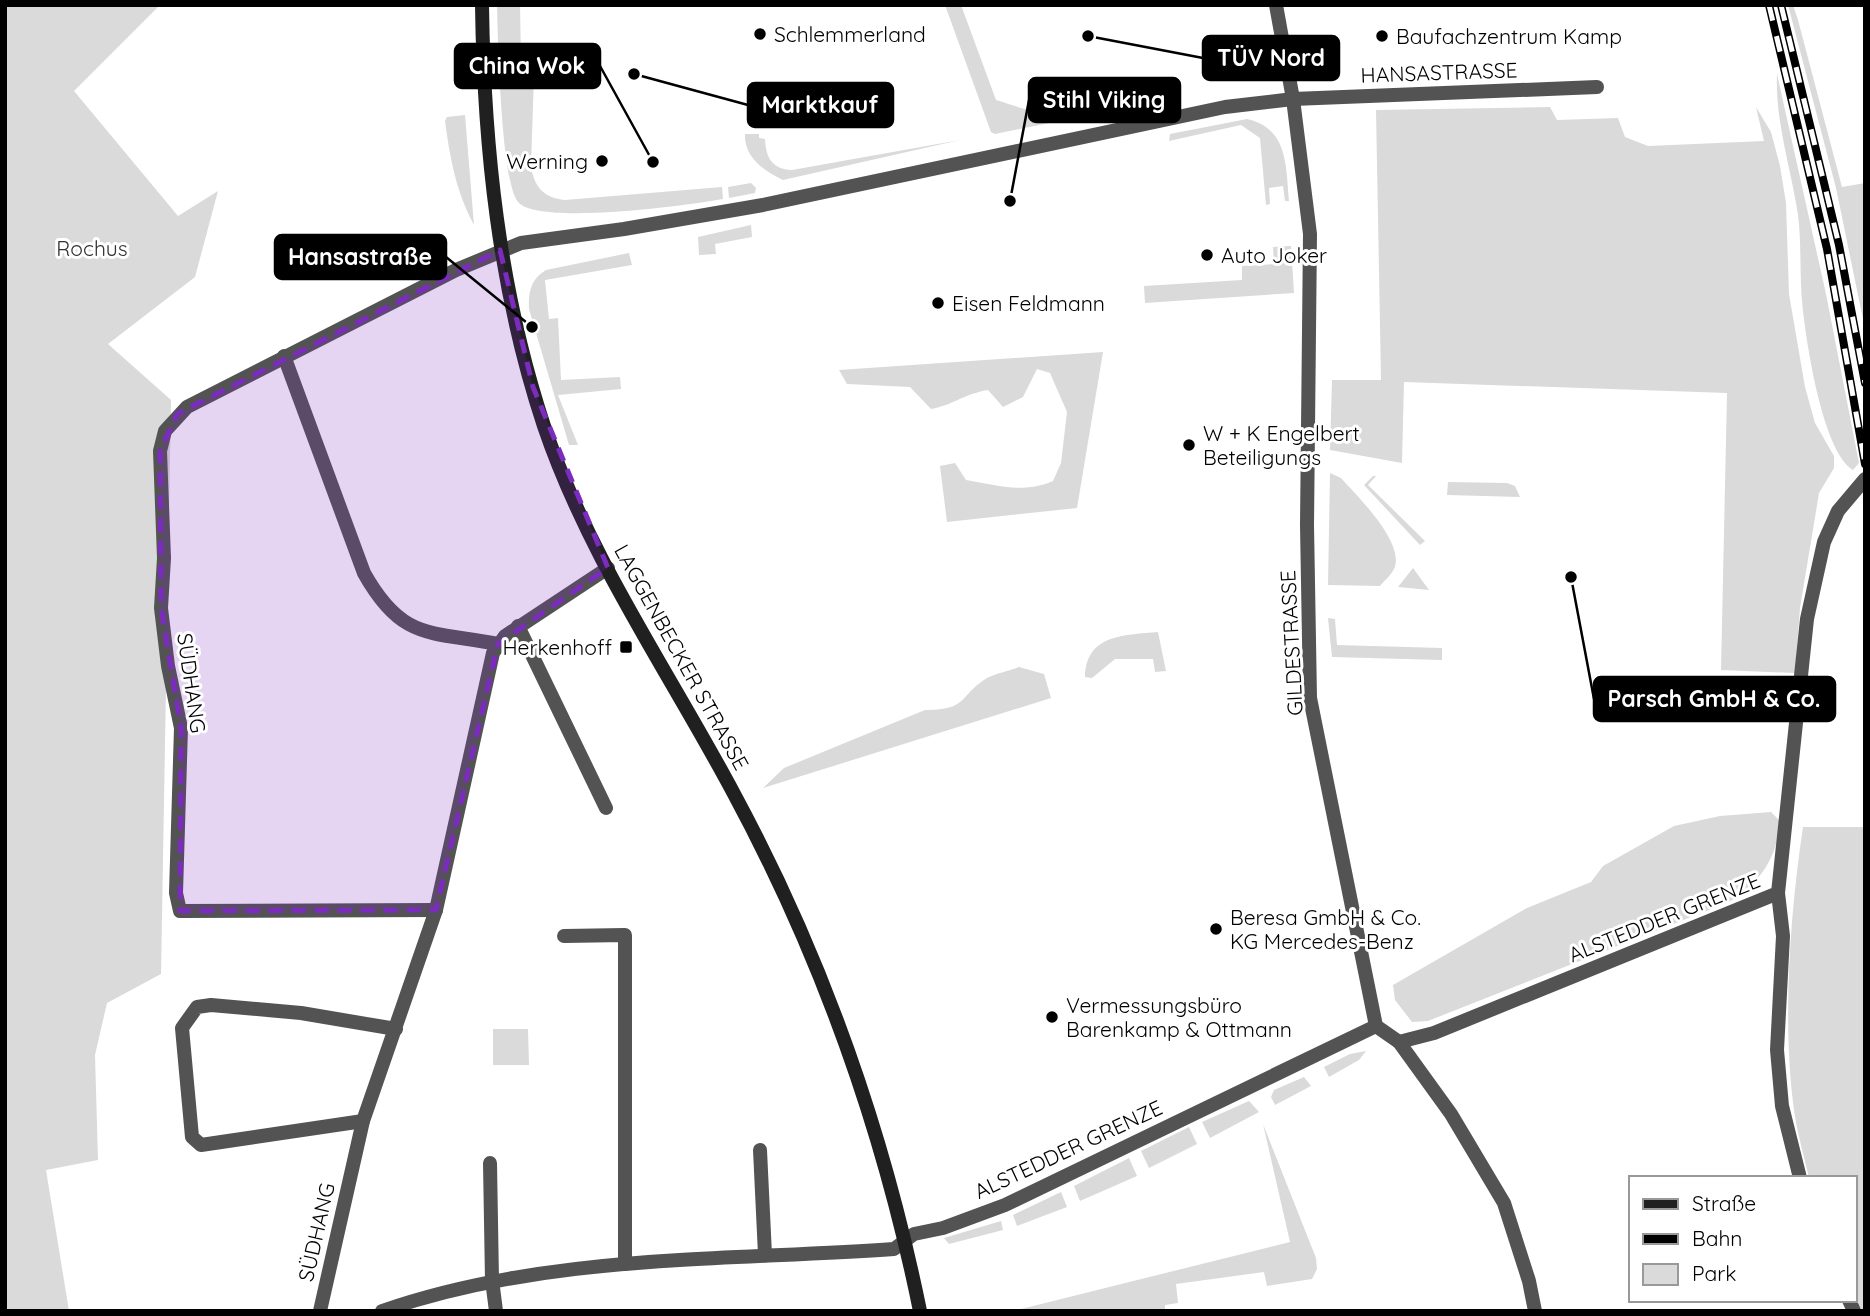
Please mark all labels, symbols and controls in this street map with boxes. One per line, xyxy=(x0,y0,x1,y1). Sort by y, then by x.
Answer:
place label: Schlemmerland xyxy=(774,21,926,47)
place label: Baufachzentrum Kamp xyxy=(1396,23,1622,49)
marker: Schlemmerland xyxy=(752,26,768,42)
marker: Baufachzentrum Kamp xyxy=(1374,28,1390,44)
callout: TÜV Nord xyxy=(1203,36,1339,80)
text: TÜV Nord xyxy=(1217,43,1325,72)
callout: China Wok xyxy=(455,44,600,88)
text: China Wok xyxy=(469,51,585,80)
street label: HANSASTRASSE xyxy=(1360,56,1518,88)
callout: Stihl Viking xyxy=(1029,78,1180,122)
callout: Marktkauf xyxy=(748,83,893,127)
text: Stihl Viking xyxy=(1043,85,1165,114)
text: Marktkauf xyxy=(762,90,878,119)
place label: Werning xyxy=(506,148,588,174)
marker: Werning xyxy=(594,153,610,169)
park label: Rochus xyxy=(56,235,128,261)
callout: Hansastraße xyxy=(275,235,446,279)
text: Hansastraße xyxy=(288,242,432,271)
place label: Auto Joker xyxy=(1221,242,1327,268)
marker: Auto Joker xyxy=(1199,247,1215,263)
place label: Eisen Feldmann xyxy=(952,290,1105,316)
marker: Eisen Feldmann xyxy=(930,295,946,311)
place label: W + K Engelbert Beteiligungs xyxy=(1203,420,1360,470)
marker: W + K Engelbert Beteiligungs xyxy=(1181,437,1197,453)
street label: LAGGENBECKER STRASSE xyxy=(609,540,755,774)
street label: GILDESTRASSE xyxy=(1274,570,1308,716)
street label: SÜDHANG xyxy=(172,631,212,735)
place label: Herkenhoff xyxy=(502,634,612,660)
marker: Herkenhoff xyxy=(618,639,634,655)
callout: Parsch GmbH & Co. xyxy=(1594,677,1835,721)
text: Parsch GmbH & Co. xyxy=(1607,684,1821,713)
street label: ALSTEDDER GRENZE xyxy=(1564,867,1764,967)
place label: Beresa GmbH & Co. KG Mercedes-Benz xyxy=(1230,904,1421,954)
marker: Beresa GmbH & Co. KG Mercedes-Benz xyxy=(1208,921,1224,937)
place label: Vermessungsbüro Barenkamp & Ottmann xyxy=(1066,992,1292,1042)
marker: Vermessungsbüro Barenkamp & Ottmann xyxy=(1044,1009,1060,1025)
street label: ALSTEDDER GRENZE xyxy=(970,1094,1166,1204)
legend xyxy=(1629,1176,1856,1302)
street label: SÜDHANG xyxy=(292,1180,340,1284)
text: Straße xyxy=(1692,1190,1756,1216)
text: Bahn xyxy=(1692,1225,1742,1251)
text: Park xyxy=(1692,1260,1736,1286)

